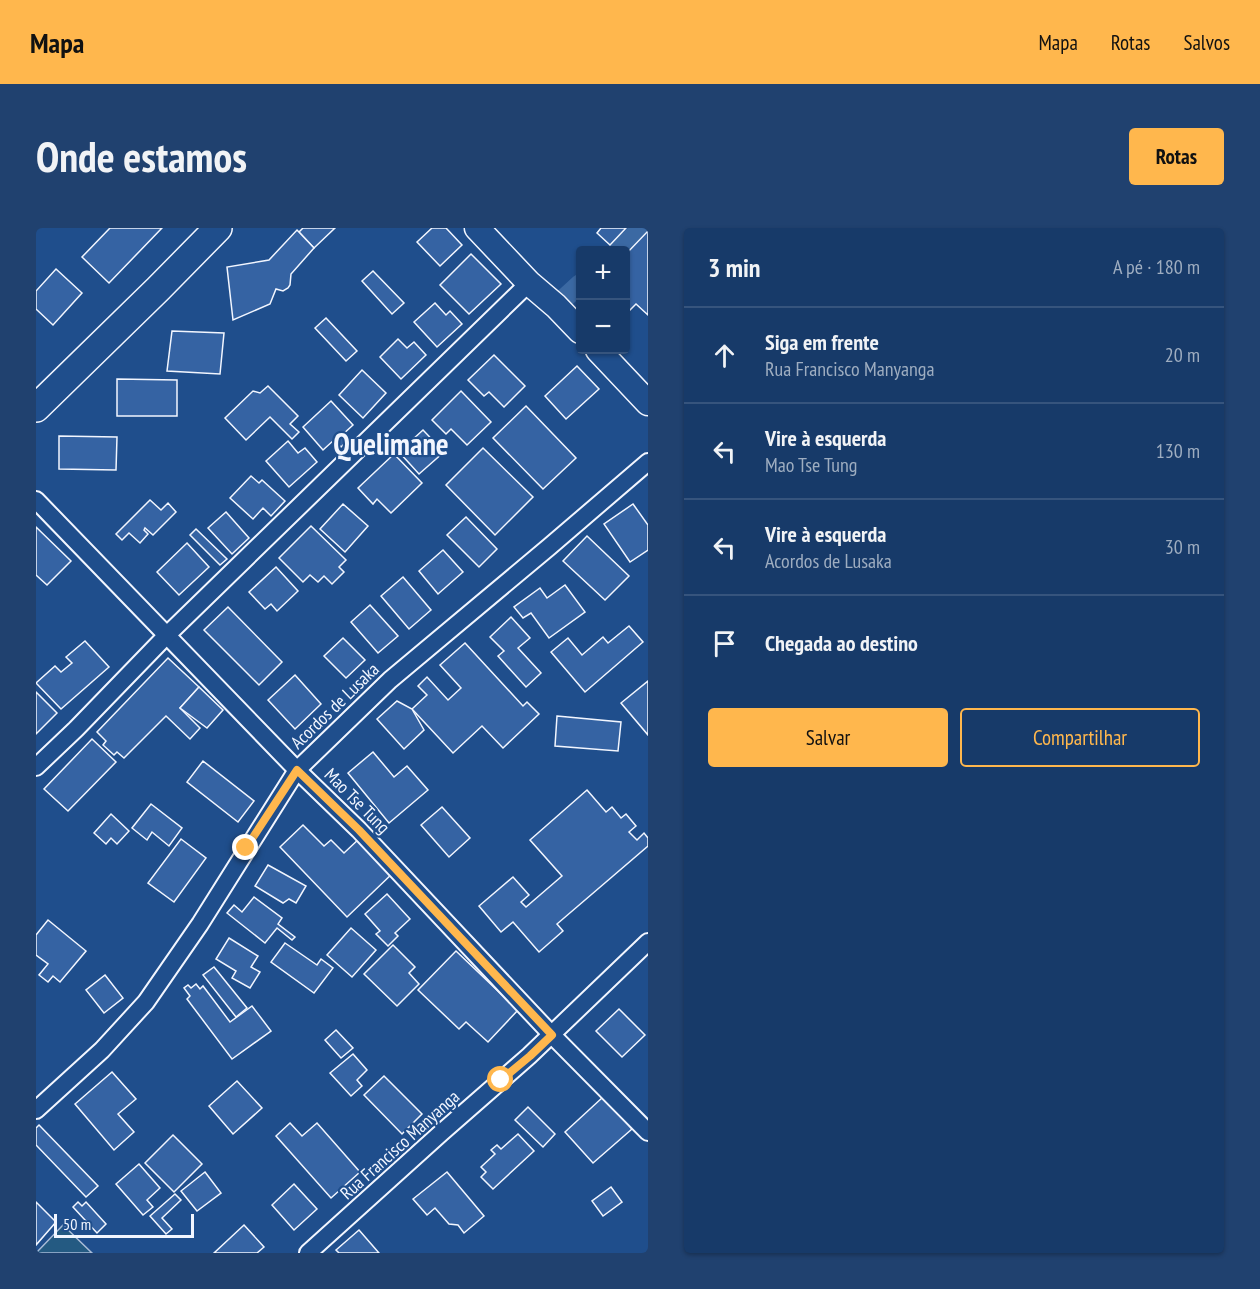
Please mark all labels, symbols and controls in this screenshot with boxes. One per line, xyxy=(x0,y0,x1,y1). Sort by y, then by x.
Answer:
text: Mapa xyxy=(30,24,84,61)
text: Mapa xyxy=(1038,29,1078,56)
text: Rotas xyxy=(1111,29,1150,56)
text: Salvos xyxy=(1183,29,1230,56)
button: Rotas xyxy=(1129,128,1224,185)
text: Onde estamos xyxy=(36,129,247,184)
map controls xyxy=(576,246,630,354)
button: + xyxy=(576,246,630,300)
text: 3 min xyxy=(708,251,761,284)
text: A pé · 180 m xyxy=(1113,254,1200,280)
button: − xyxy=(576,300,630,354)
text: Siga em frente xyxy=(765,328,879,356)
icon: ahead xyxy=(708,339,741,372)
text: 20 m xyxy=(1165,342,1200,368)
text: Rua Francisco Manyanga xyxy=(765,356,934,382)
district label: Quelimane xyxy=(333,424,449,463)
text: Vire à esquerda xyxy=(765,424,886,452)
icon: left xyxy=(708,435,741,468)
text: 130 m xyxy=(1156,438,1200,464)
text: Mao Tse Tung xyxy=(765,452,857,478)
text: Vire à esquerda xyxy=(765,520,886,548)
icon: left xyxy=(708,531,741,564)
text: 30 m xyxy=(1165,534,1200,560)
text: Acordos de Lusaka xyxy=(765,548,892,574)
icon: arrive xyxy=(708,627,741,660)
text: Chegada ao destino xyxy=(765,629,918,657)
street label: Acordos de Lusaka xyxy=(286,658,384,754)
button: Salvar xyxy=(708,708,948,767)
button: Compartilhar xyxy=(960,708,1200,767)
street label: Mao Tse Tung xyxy=(320,763,395,838)
route end xyxy=(232,834,258,860)
route start xyxy=(487,1066,513,1092)
street label: Rua Francisco Manyanga xyxy=(335,1085,464,1204)
scale bar xyxy=(54,1211,194,1238)
text: 50 m xyxy=(63,1214,91,1234)

